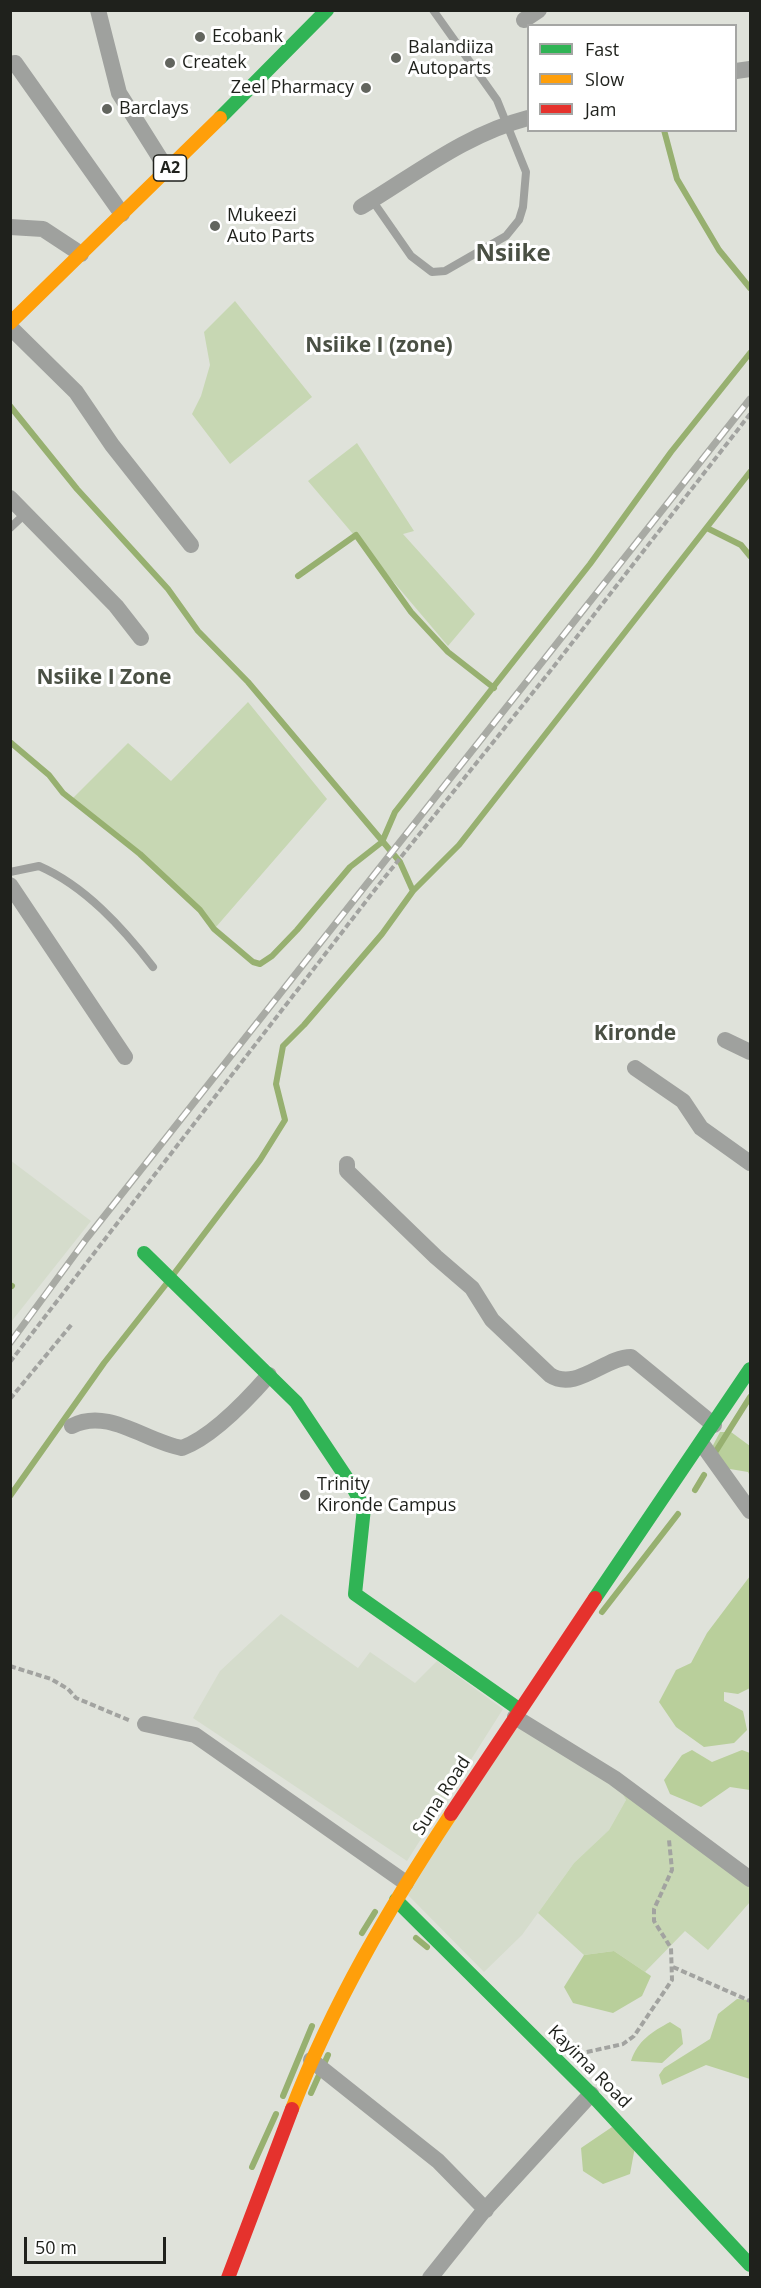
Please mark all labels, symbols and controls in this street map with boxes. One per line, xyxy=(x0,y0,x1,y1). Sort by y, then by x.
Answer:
legend xyxy=(527,24,737,132)
place label: Ecobank xyxy=(212,26,283,48)
marker: Ecobank xyxy=(193,30,207,44)
place label: Balandiiza Autoparts xyxy=(408,37,494,80)
text: Fast xyxy=(585,37,619,61)
marker: Balandiiza Autoparts xyxy=(389,51,403,65)
place label: Createk xyxy=(182,52,247,74)
marker: Createk xyxy=(163,56,177,70)
text: Slow xyxy=(585,67,624,91)
place label: Zeel Pharmacy xyxy=(231,77,354,99)
marker: Zeel Pharmacy xyxy=(359,81,373,95)
text: Jam xyxy=(585,97,617,121)
place label: Barclays xyxy=(119,98,189,120)
marker: Barclays xyxy=(100,102,114,116)
road number: A2 xyxy=(154,155,186,181)
place label: Mukeezi Auto Parts xyxy=(227,205,315,248)
marker: Mukeezi Auto Parts xyxy=(208,219,222,233)
district label: Nsiike xyxy=(475,240,551,268)
district label: Nsiike I (zone) xyxy=(305,333,453,359)
district label: Nsiike I Zone xyxy=(37,665,171,691)
district label: Kironde xyxy=(594,1021,676,1047)
place label: Trinity Kironde Campus xyxy=(317,1474,456,1516)
marker: Trinity Kironde Campus xyxy=(298,1488,312,1502)
street label: Suna Road xyxy=(409,1753,475,1839)
street label: Kayima Road xyxy=(543,2021,635,2113)
scale bar xyxy=(27,2225,170,2263)
text: 50 m xyxy=(35,2235,77,2259)

